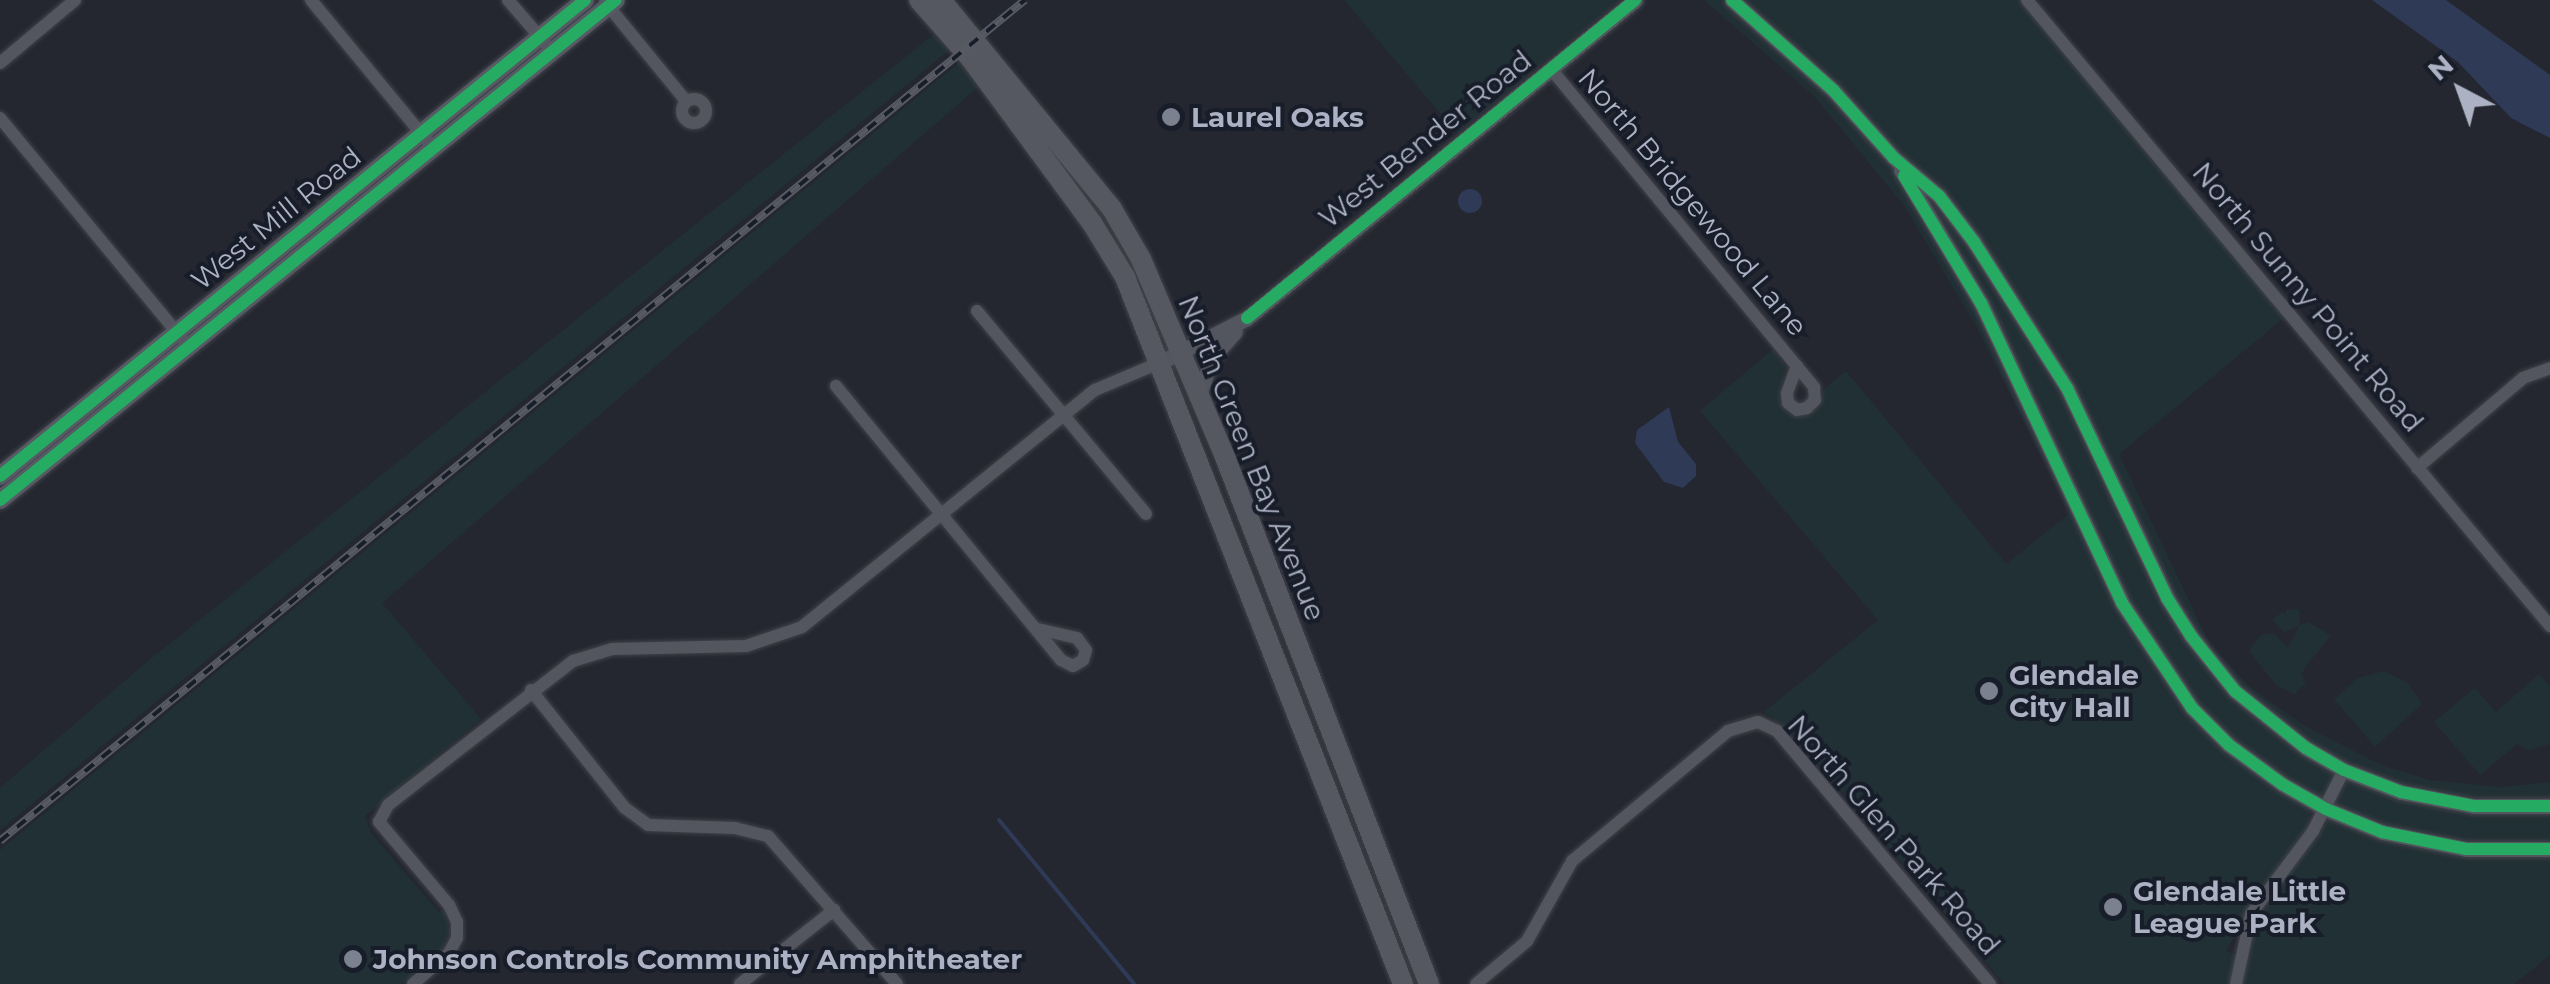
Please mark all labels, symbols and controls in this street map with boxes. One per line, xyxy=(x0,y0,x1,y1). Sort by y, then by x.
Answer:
north arrow xyxy=(2410,40,2510,140)
street label: West Bender Road xyxy=(1312,43,1538,235)
text: N xyxy=(2421,47,2460,88)
street label: North Bridgewood Lane xyxy=(1571,62,1815,342)
place label: Laurel Oaks xyxy=(1191,100,1364,134)
marker: Laurel Oaks xyxy=(1160,106,1182,128)
street label: West Mill Road xyxy=(184,139,368,297)
street label: North Sunny Point Road xyxy=(2185,156,2431,438)
street label: North Green Bay Avenue xyxy=(1171,291,1333,625)
place label: Glendale City Hall xyxy=(2009,658,2139,724)
marker: Glendale City Hall xyxy=(1978,680,2000,702)
street label: North Glen Park Road xyxy=(1781,708,2007,962)
place label: Glendale Little League Park xyxy=(2133,874,2346,940)
marker: Glendale Little League Park xyxy=(2102,896,2124,918)
place label: Johnson Controls Community Amphitheater xyxy=(373,942,1022,976)
marker: Johnson Controls Community Amphitheater xyxy=(342,948,364,970)

